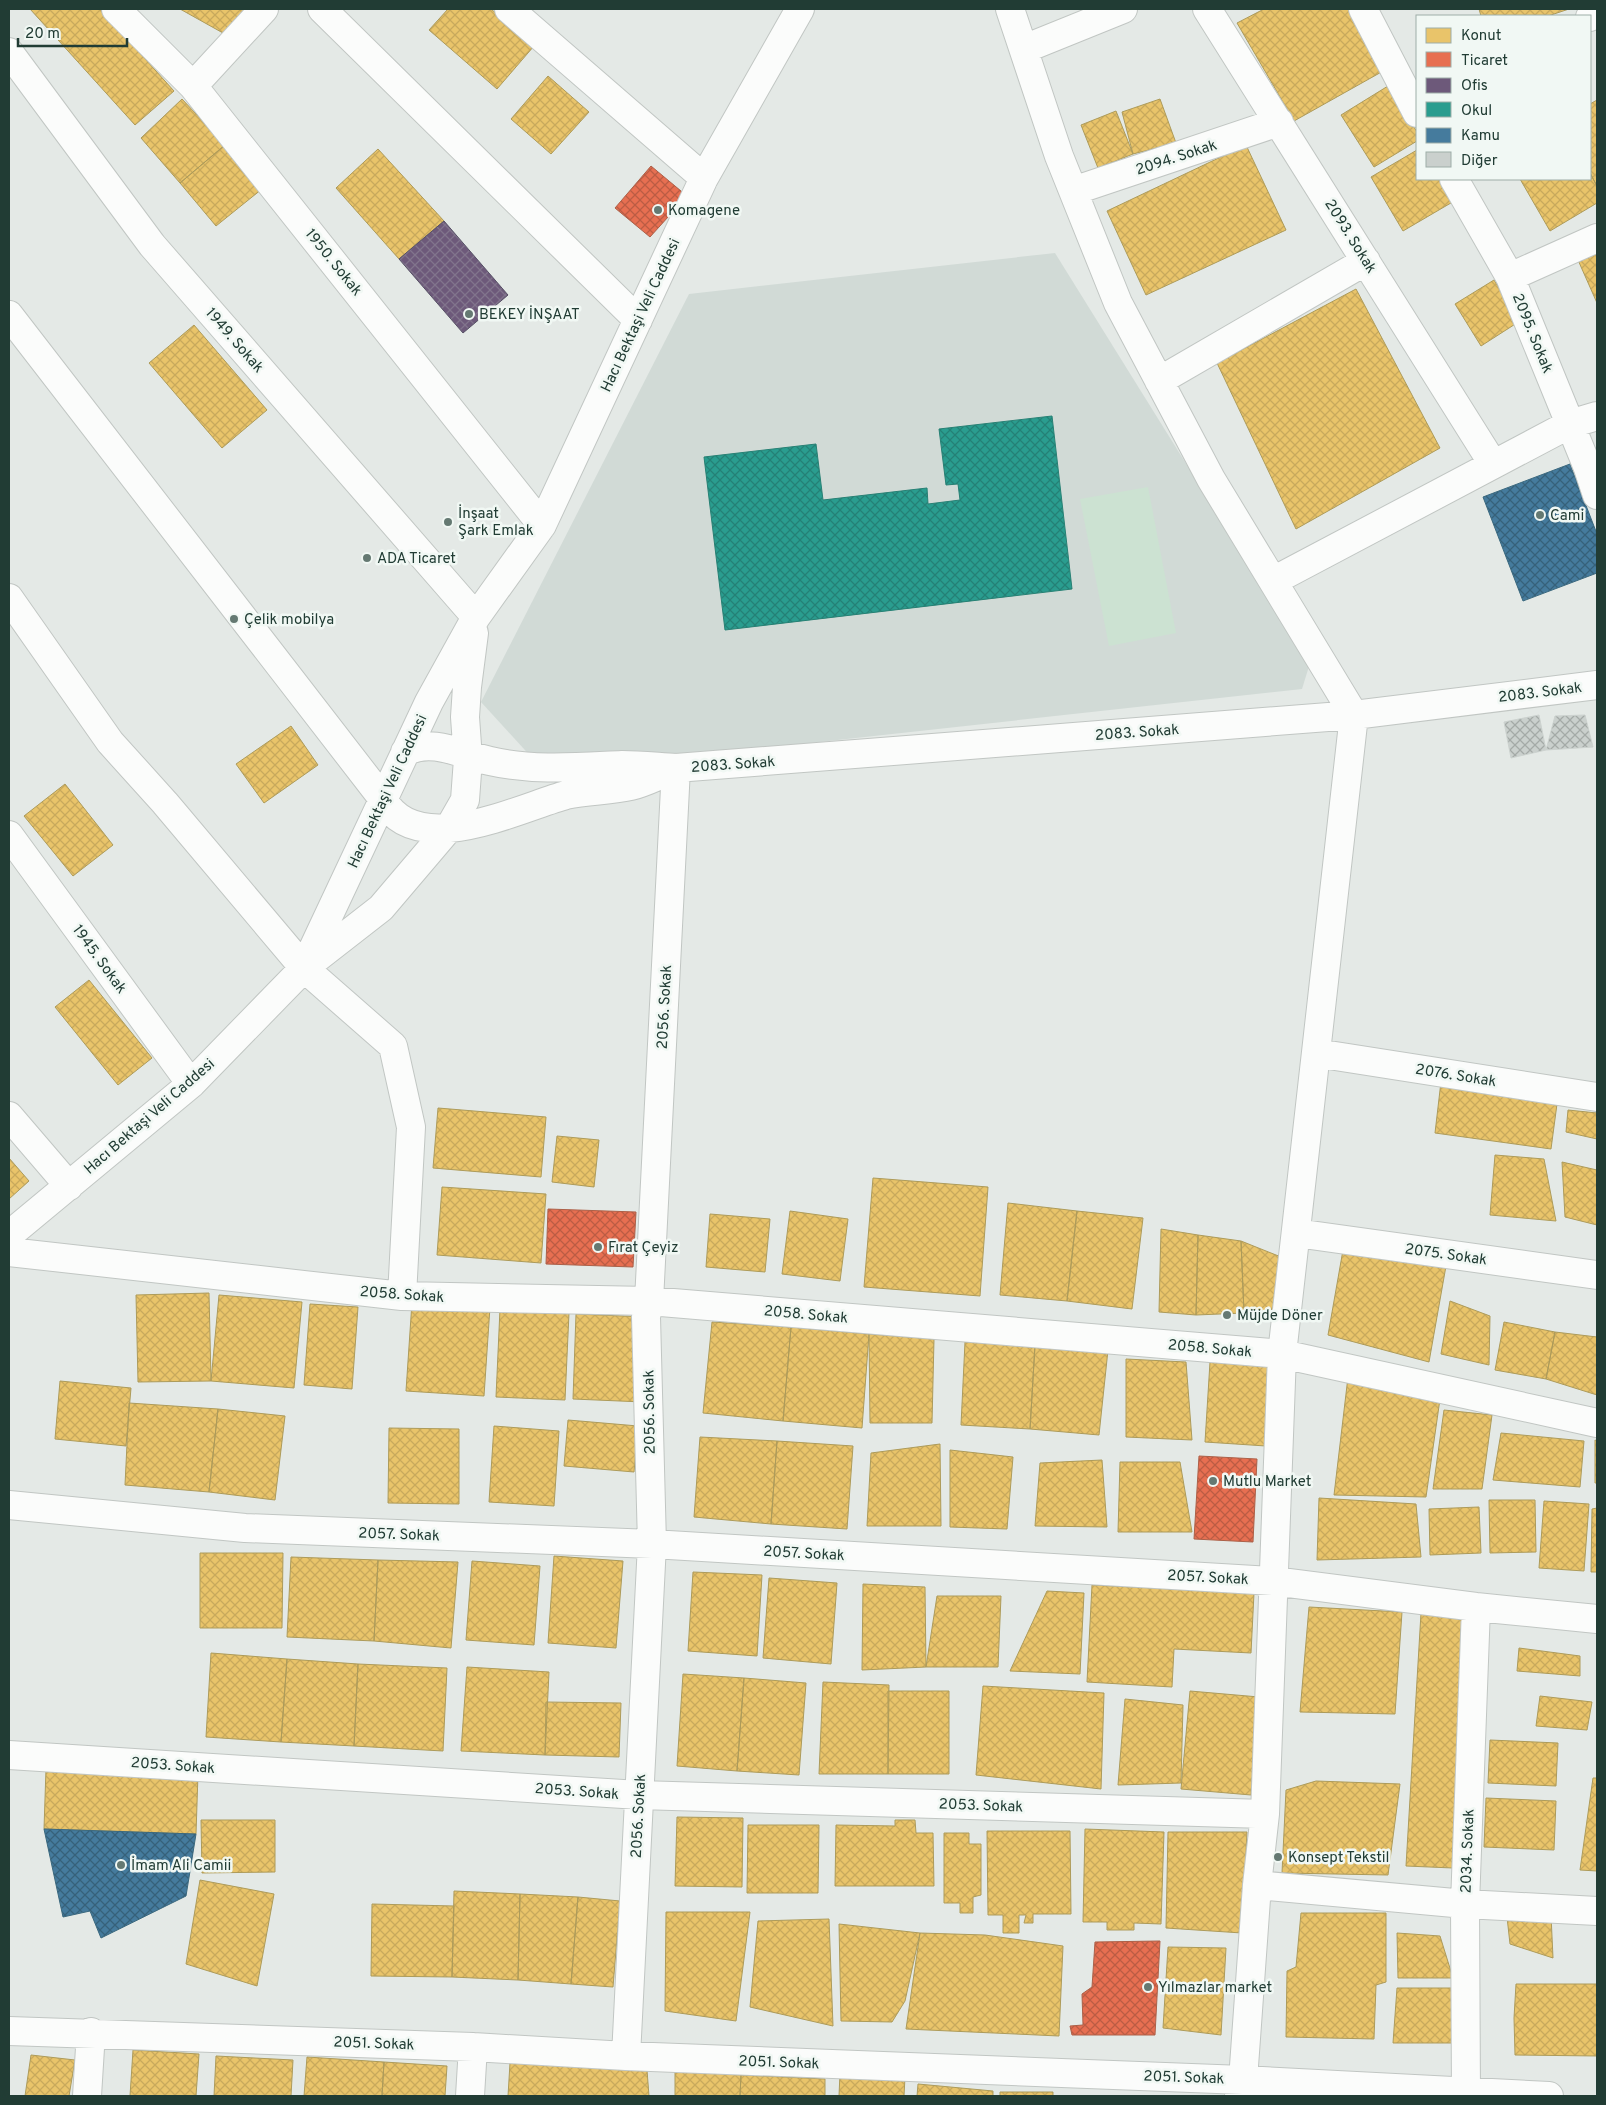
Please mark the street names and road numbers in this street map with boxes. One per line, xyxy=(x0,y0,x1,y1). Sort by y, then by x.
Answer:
street label: 2094. Sokak xyxy=(1133,136,1220,181)
street label: 2093. Sokak xyxy=(1319,196,1380,278)
street label: 1950. Sokak xyxy=(300,226,366,300)
street label: Hacı Bektaşi Veli Caddesi xyxy=(597,236,685,395)
street label: 2095. Sokak xyxy=(1507,291,1556,376)
street label: 1949. Sokak xyxy=(200,305,267,377)
street label: 2083. Sokak xyxy=(1497,679,1583,708)
street label: Hacı Bektaşi Veli Caddesi xyxy=(344,712,432,871)
street label: 2083. Sokak xyxy=(1094,721,1180,746)
street label: 2083. Sokak xyxy=(690,753,776,778)
street label: 1945. Sokak xyxy=(67,922,130,998)
street label: 2056. Sokak xyxy=(654,964,677,1050)
street label: Hacı Bektaşi Veli Caddesi xyxy=(81,1055,219,1179)
street label: 2076. Sokak xyxy=(1414,1061,1498,1092)
street label: 2075. Sokak xyxy=(1403,1240,1488,1271)
street label: 2058. Sokak xyxy=(359,1283,445,1308)
street label: 2058. Sokak xyxy=(763,1302,849,1329)
street label: 2058. Sokak xyxy=(1167,1336,1253,1363)
street label: 2056. Sokak xyxy=(640,1370,661,1454)
street label: 2057. Sokak xyxy=(358,1525,440,1546)
street label: 2057. Sokak xyxy=(763,1543,845,1566)
street label: 2057. Sokak xyxy=(1167,1567,1249,1590)
street label: 2053. Sokak xyxy=(130,1754,216,1779)
street label: 2056. Sokak xyxy=(628,1773,651,1859)
street label: 2053. Sokak xyxy=(534,1780,620,1805)
street label: 2053. Sokak xyxy=(938,1796,1024,1817)
street label: 2034. Sokak xyxy=(1458,1808,1479,1894)
street label: 2051. Sokak xyxy=(333,2034,415,2055)
street label: 2051. Sokak xyxy=(738,2053,820,2074)
street label: 2051. Sokak xyxy=(1143,2068,1225,2089)

